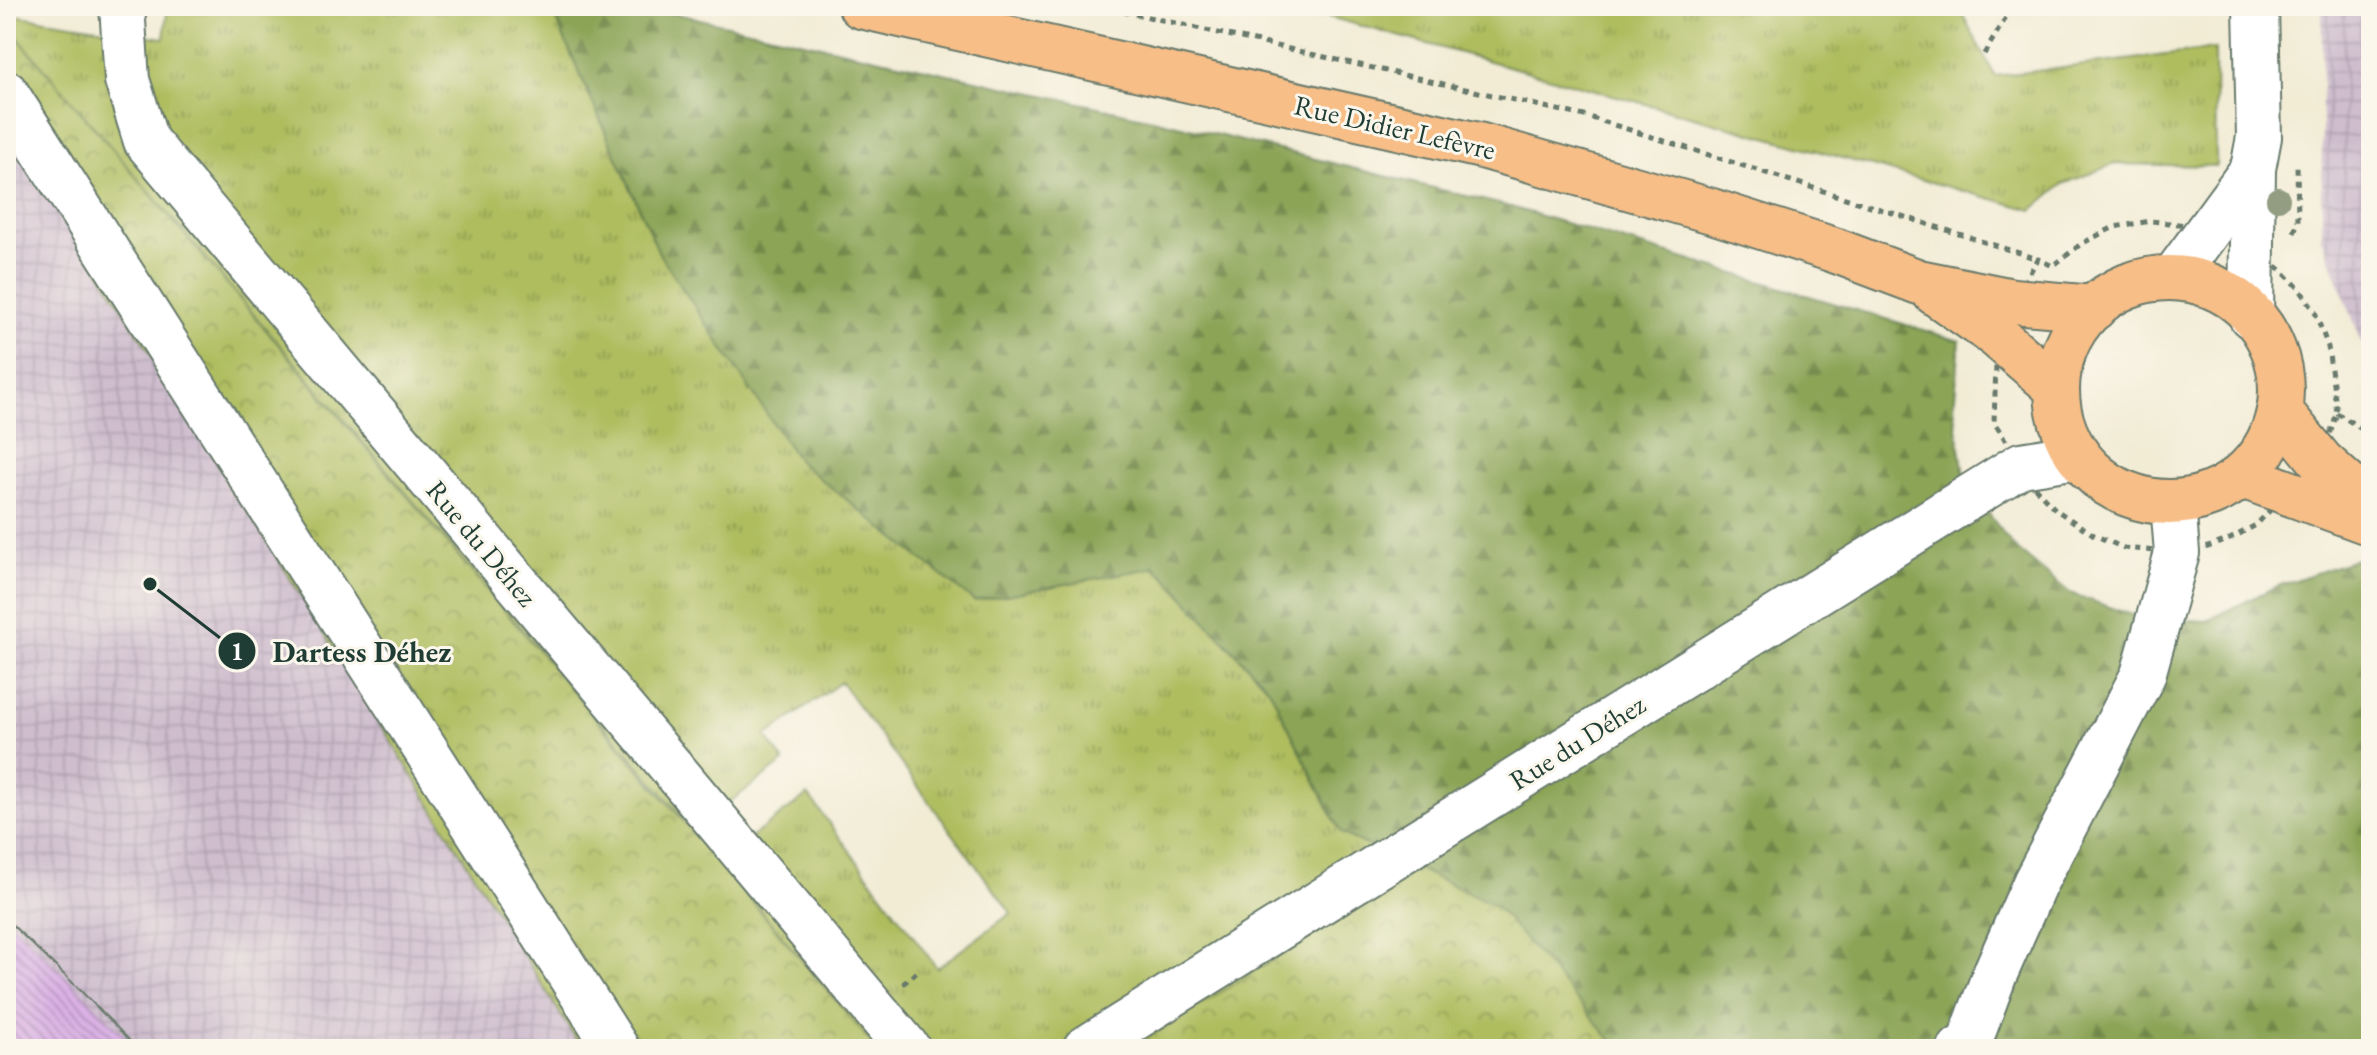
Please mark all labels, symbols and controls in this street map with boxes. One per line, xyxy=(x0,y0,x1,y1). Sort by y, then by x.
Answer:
street label: Rue Didier Lefèvre xyxy=(1291,86,1499,168)
street label: Rue du Déhez xyxy=(419,473,545,614)
callout: Dartess Déhez xyxy=(217,624,468,678)
text: Dartess Déhez xyxy=(273,632,451,671)
text: 1 xyxy=(231,636,243,667)
street label: Rue du Déhez xyxy=(1502,686,1652,798)

